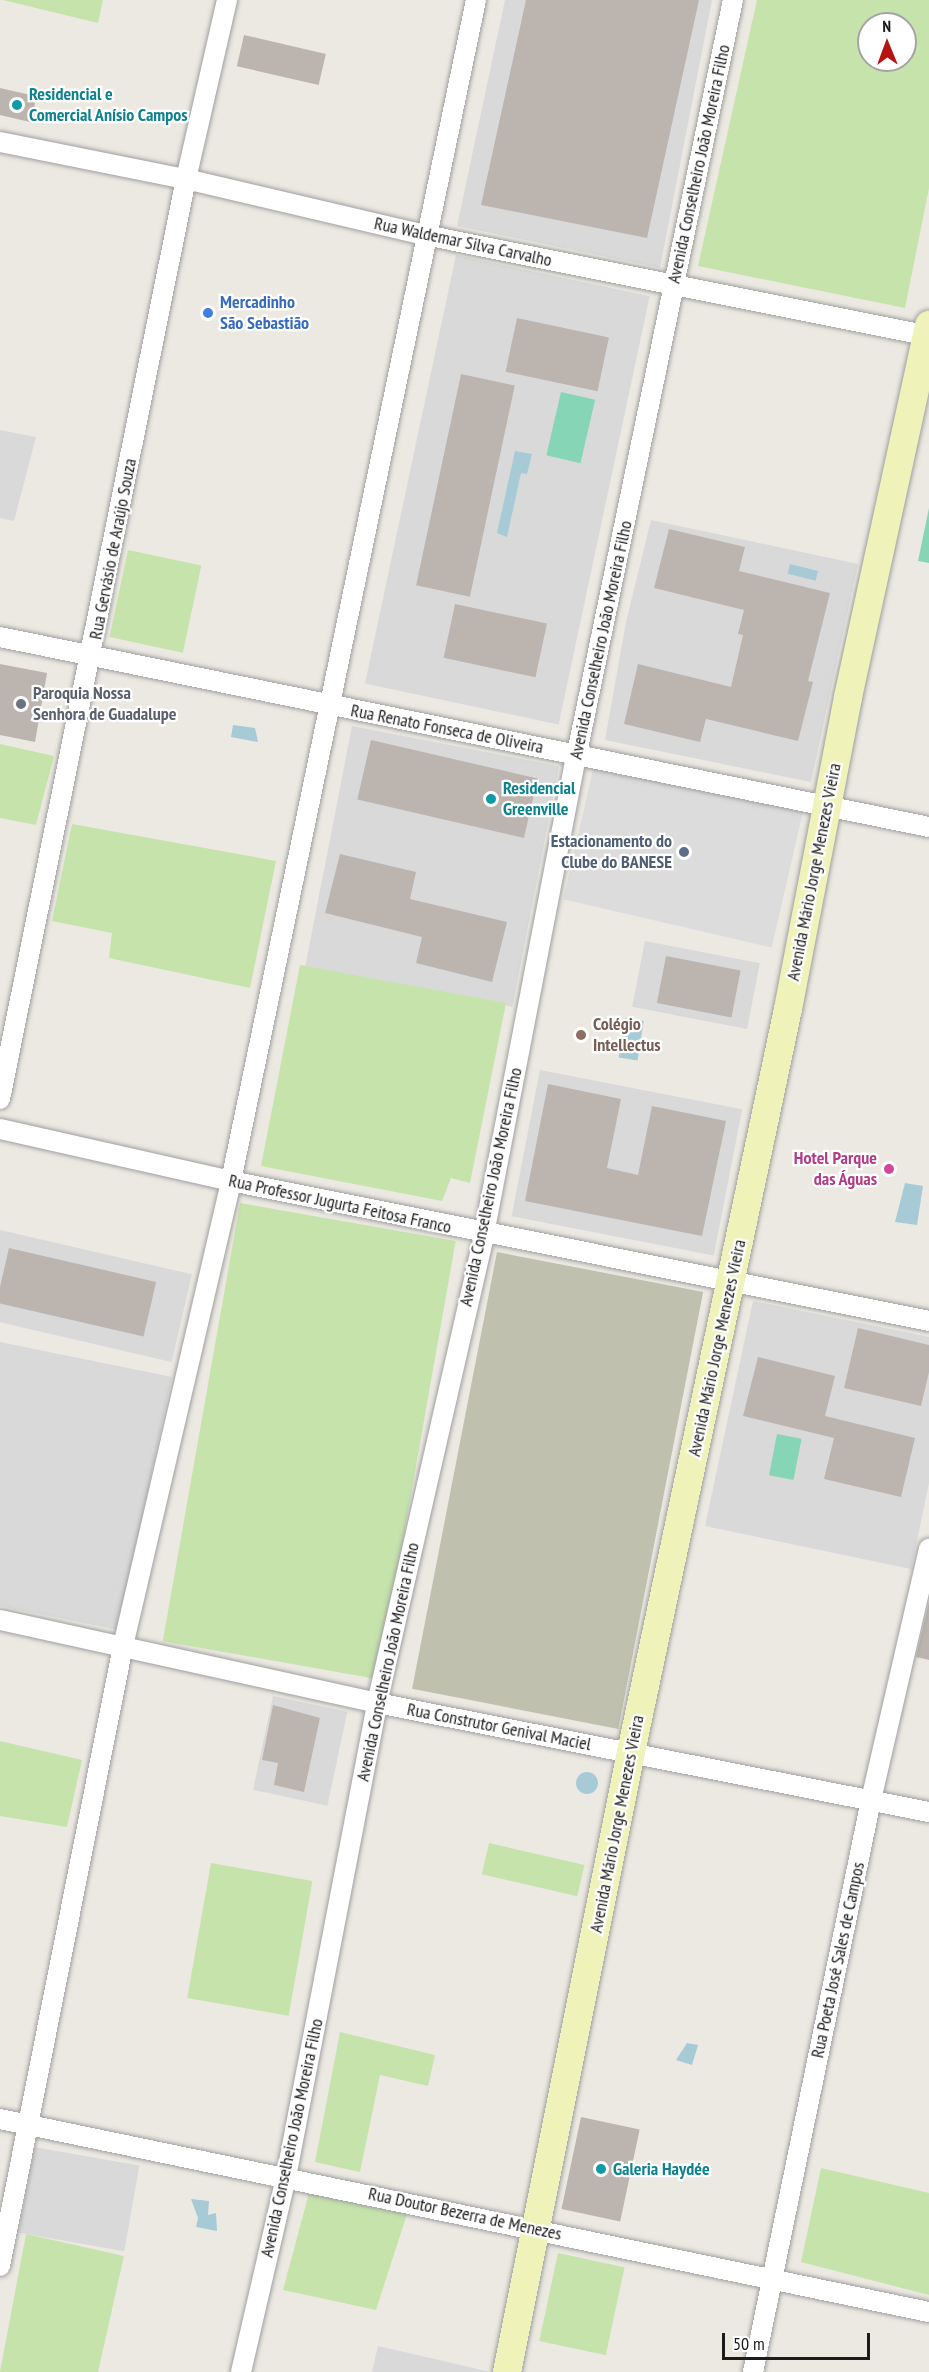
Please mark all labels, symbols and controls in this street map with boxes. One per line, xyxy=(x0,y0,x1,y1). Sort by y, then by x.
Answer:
north arrow xyxy=(857,12,917,72)
text: N xyxy=(882,16,891,36)
street label: Avenida Conselheiro João Moreira Filho xyxy=(663,43,735,285)
place label: Residencial e Comercial Anísio Campos xyxy=(29,84,188,127)
marker: Residencial e Comercial Anísio Campos xyxy=(10,98,24,112)
street label: Rua Waldemar Silva Carvalho xyxy=(372,213,554,271)
place label: Mercadinho São Sebastião xyxy=(220,292,309,334)
marker: Mercadinho São Sebastião xyxy=(201,306,215,320)
street label: Rua Gervásio de Araújo Souza xyxy=(85,456,141,642)
street label: Avenida Conselheiro João Moreira Filho xyxy=(565,519,637,761)
place label: Paroquia Nossa Senhora de Guadalupe xyxy=(33,683,177,726)
marker: Paroquia Nossa Senhora de Guadalupe xyxy=(14,697,28,711)
street label: Rua Renato Fonseca de Oliveira xyxy=(349,700,545,758)
street label: Avenida Mário Jorge Menezes Vieira xyxy=(782,761,846,983)
place label: Residencial Greenville xyxy=(503,778,575,820)
marker: Residencial Greenville xyxy=(484,792,498,806)
place label: Estacionamento do Clube do BANESE xyxy=(551,831,672,874)
marker: Estacionamento do Clube do BANESE xyxy=(677,845,691,859)
place label: Colégio Intellectus xyxy=(593,1014,661,1056)
marker: Colégio Intellectus xyxy=(574,1028,588,1042)
street label: Avenida Conselheiro João Moreira Filho xyxy=(455,1066,527,1308)
place label: Hotel Parque das Águas xyxy=(794,1148,877,1190)
marker: Hotel Parque das Águas xyxy=(882,1162,896,1176)
street label: Rua Professor Jugurta Feitosa Franco xyxy=(227,1170,453,1238)
street label: Avenida Mário Jorge Menezes Vieira xyxy=(683,1237,751,1459)
street label: Avenida Conselheiro João Moreira Filho xyxy=(352,1541,424,1783)
street label: Rua Construtor Genival Maciel xyxy=(405,1699,593,1755)
street label: Avenida Mário Jorge Menezes Vieira xyxy=(585,1713,649,1935)
street label: Rua Poeta José Sales de Campos xyxy=(807,1860,869,2060)
street label: Avenida Conselheiro João Moreira Filho xyxy=(256,2017,328,2259)
place label: Galeria Haydée xyxy=(613,2158,710,2180)
marker: Galeria Haydée xyxy=(594,2162,608,2176)
street label: Rua Doutor Bezerra de Menezes xyxy=(366,2183,564,2245)
scale bar xyxy=(725,2321,874,2359)
text: 50 m xyxy=(733,2332,765,2355)

